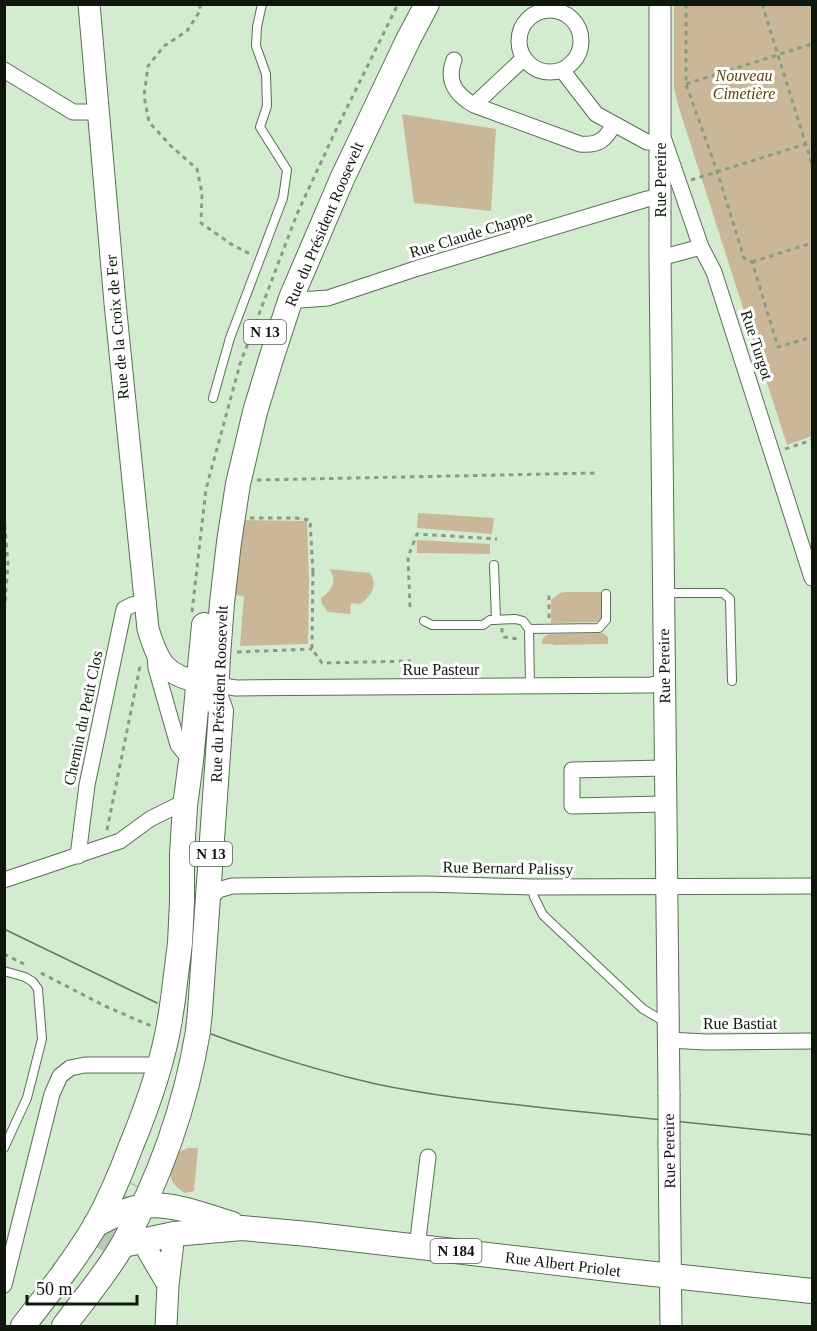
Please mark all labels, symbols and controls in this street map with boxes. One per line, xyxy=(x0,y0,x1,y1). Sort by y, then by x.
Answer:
park label: Nouveau Cimetière xyxy=(713,67,775,102)
street label: Rue du Président Roosevelt xyxy=(282,139,367,309)
street label: Rue Pereire xyxy=(652,142,669,218)
street label: Rue Claude Chappe xyxy=(407,207,535,262)
street label: Rue de la Croix de Fer xyxy=(102,253,132,400)
street label: Rue Turgot xyxy=(737,308,776,383)
road number: N 13 xyxy=(244,320,286,344)
street label: Rue du Président Roosevelt xyxy=(207,605,231,783)
street label: Rue Pereire xyxy=(655,628,673,704)
street label: Chemin du Petit Clos xyxy=(60,649,106,787)
street label: Rue Pasteur xyxy=(403,661,480,678)
road number: N 13 xyxy=(190,842,232,866)
street label: Rue Bernard Palissy xyxy=(443,858,573,879)
street label: Rue Bastiat xyxy=(703,1015,778,1032)
street label: Rue Pereire xyxy=(660,1113,678,1189)
road number: N 184 xyxy=(430,1239,482,1263)
street label: Rue Albert Priolet xyxy=(504,1248,622,1280)
scale bar xyxy=(27,1268,136,1306)
text: 50 m xyxy=(36,1279,73,1299)

